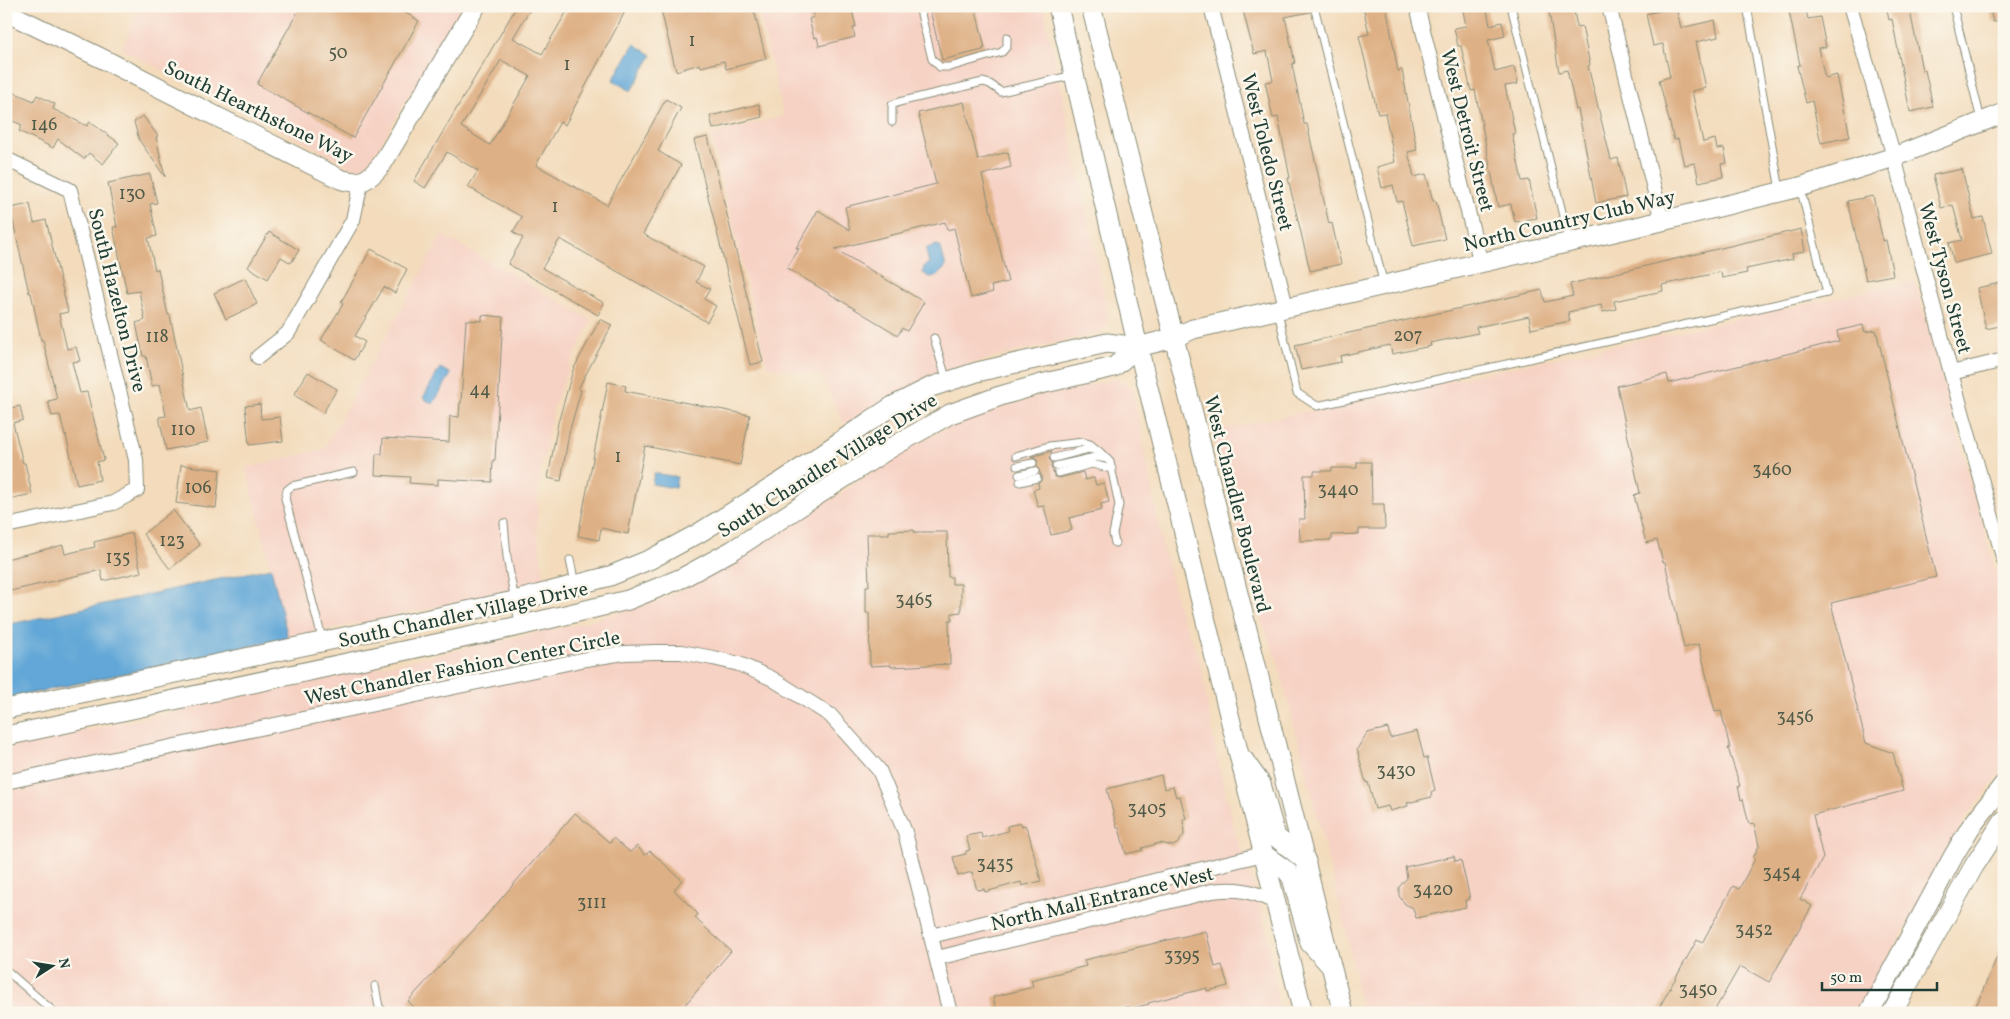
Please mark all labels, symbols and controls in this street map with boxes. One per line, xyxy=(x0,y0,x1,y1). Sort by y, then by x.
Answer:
house number: 1 xyxy=(689,29,695,54)
house number: 50 xyxy=(328,41,348,66)
street label: West Detroit Street xyxy=(1432,46,1500,215)
house number: 1 xyxy=(564,53,570,78)
street label: South Hearthstone Way xyxy=(159,55,358,171)
street label: West Toledo Street xyxy=(1233,71,1299,234)
house number: 146 xyxy=(31,113,57,138)
house number: 130 xyxy=(119,182,146,207)
street label: North Country Club Way xyxy=(1461,184,1678,260)
house number: 1 xyxy=(552,195,558,220)
street label: West Tyson Street xyxy=(1910,200,1978,357)
street label: South Hazelton Drive xyxy=(80,206,152,395)
house number: 207 xyxy=(1393,324,1423,349)
house number: 118 xyxy=(145,325,169,350)
house number: 44 xyxy=(469,378,491,403)
street label: South Chandler Village Drive xyxy=(713,387,943,546)
street label: West Chandler Boulevard xyxy=(1195,393,1277,616)
house number: 110 xyxy=(171,418,196,443)
house number: 1 xyxy=(615,445,621,470)
house number: 3460 xyxy=(1752,458,1792,483)
house number: 106 xyxy=(184,476,212,501)
house number: 3440 xyxy=(1317,478,1359,503)
house number: 123 xyxy=(159,529,185,554)
house number: 135 xyxy=(106,546,130,571)
street label: South Chandler Village Drive xyxy=(336,576,591,656)
house number: 3465 xyxy=(895,588,933,613)
street label: West Chandler Fashion Center Circle xyxy=(302,625,623,713)
house number: 3456 xyxy=(1776,705,1814,730)
house number: 3430 xyxy=(1377,759,1416,784)
house number: 3405 xyxy=(1128,797,1166,822)
house number: 3435 xyxy=(976,852,1014,877)
street label: North Mall Entrance West xyxy=(988,861,1217,939)
house number: 3454 xyxy=(1763,861,1801,886)
house number: 3420 xyxy=(1413,878,1453,903)
house number: 3111 xyxy=(577,891,607,916)
house number: 3452 xyxy=(1735,918,1773,943)
north arrow xyxy=(28,942,78,992)
house number: 3395 xyxy=(1164,944,1200,969)
text: N xyxy=(53,957,74,971)
scale bar xyxy=(1822,959,1938,991)
text: 50 m xyxy=(1830,968,1862,989)
house number: 3450 xyxy=(1679,978,1717,1003)

